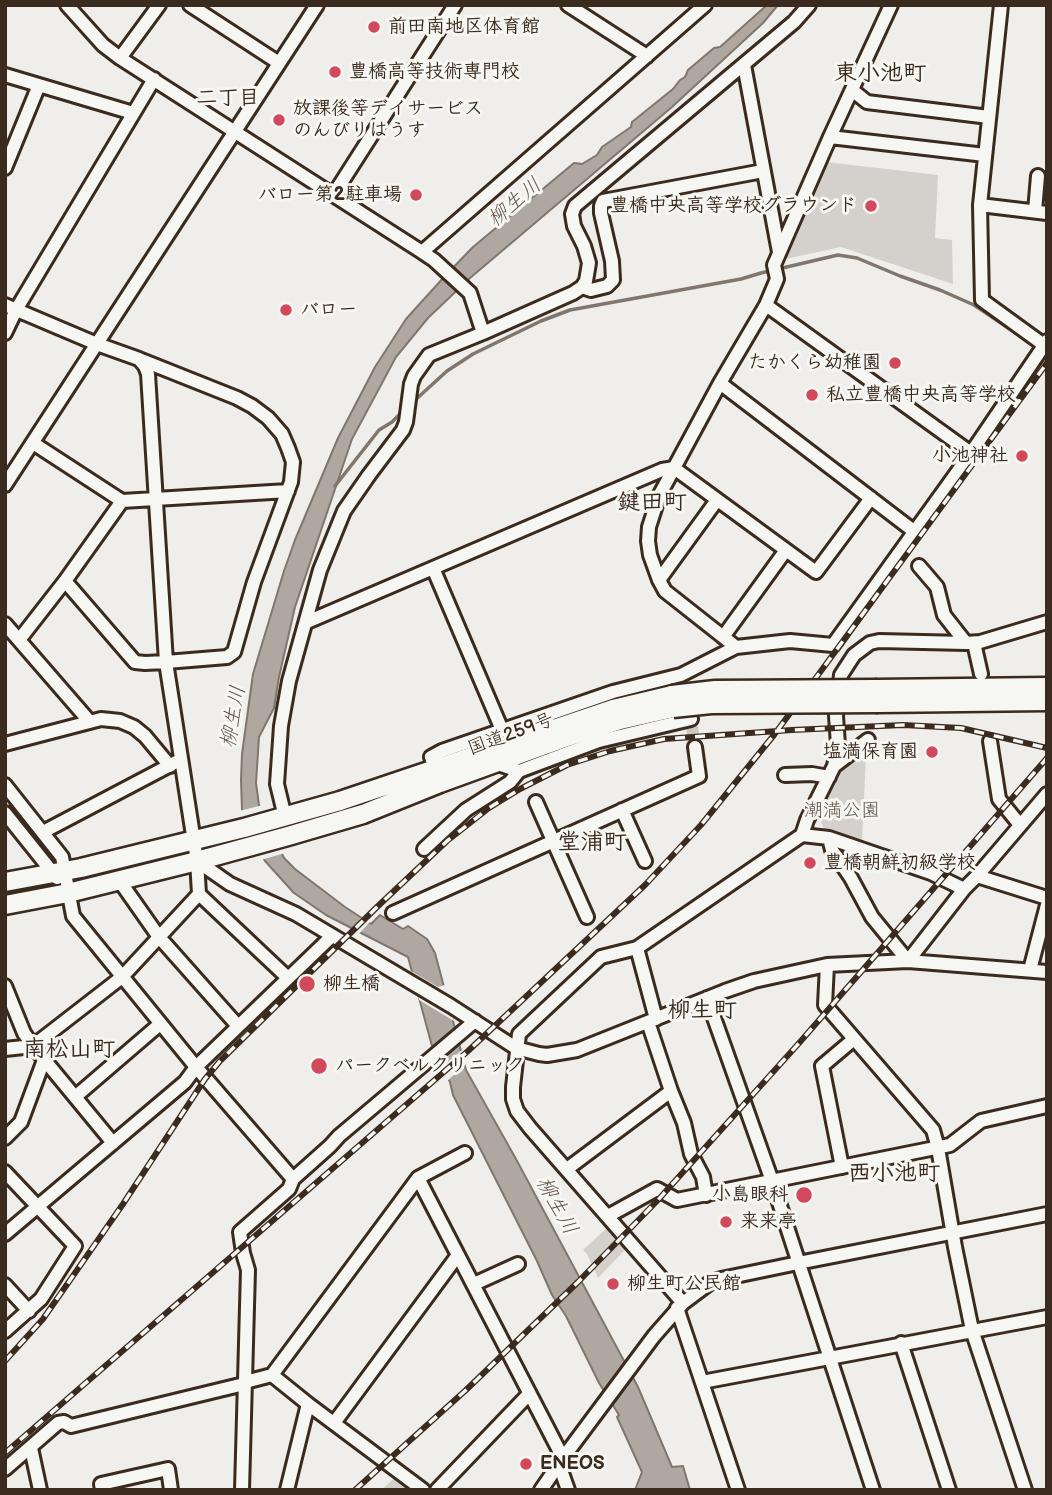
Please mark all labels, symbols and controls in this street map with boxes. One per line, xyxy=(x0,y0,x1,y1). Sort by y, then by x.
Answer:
place label: 前田南地区体育館 xyxy=(388,16,540,38)
marker: 前田南地区体育館 xyxy=(366,19,382,35)
district label: 東小池町 xyxy=(834,60,926,88)
place label: 豊橋高等技術専門校 xyxy=(349,61,520,83)
marker: 豊橋高等技術専門校 xyxy=(327,64,343,80)
district label: 二丁目 xyxy=(197,86,259,112)
place label: 放課後等デイサービス のんびりはうす xyxy=(293,98,483,142)
marker: 放課後等デイサービス のんびりはうす xyxy=(271,112,287,128)
water label: 柳生川 xyxy=(483,173,547,233)
place label: バロー第2駐車場 xyxy=(258,184,402,206)
marker: バロー第2駐車場 xyxy=(408,187,424,203)
place label: 豊橋中央高等学校グラウンド xyxy=(610,195,857,217)
marker: 豊橋中央高等学校グラウンド xyxy=(863,198,879,214)
place label: バロー xyxy=(300,299,357,321)
marker: バロー xyxy=(278,302,294,318)
place label: たかくら幼稚園 xyxy=(748,352,881,374)
marker: たかくら幼稚園 xyxy=(887,355,903,371)
place label: 私立豊橋中央高等学校 xyxy=(826,384,1016,406)
marker: 私立豊橋中央高等学校 xyxy=(804,387,820,403)
place label: 小池神社 xyxy=(932,445,1008,467)
marker: 小池神社 xyxy=(1014,448,1030,464)
district label: 鍵田町 xyxy=(618,489,686,517)
water label: 柳生川 xyxy=(216,684,252,750)
street label: 国道259号 xyxy=(465,709,557,761)
place label: 塩満保育園 xyxy=(823,741,918,763)
marker: 塩満保育園 xyxy=(924,744,940,760)
park label: 潮満公園 xyxy=(804,800,880,822)
district label: 堂浦町 xyxy=(558,829,626,857)
place label: 豊橋朝鮮初級学校 xyxy=(824,852,976,874)
marker: 豊橋朝鮮初級学校 xyxy=(802,855,818,871)
place label: 柳生橋 xyxy=(323,973,380,995)
marker: 柳生橋 xyxy=(297,974,317,994)
district label: 柳生町 xyxy=(668,997,736,1025)
district label: 南松山町 xyxy=(23,1036,115,1064)
place label: パークベルクリニック xyxy=(335,1055,525,1077)
marker: パークベルクリニック xyxy=(309,1056,329,1076)
district label: 西小池町 xyxy=(848,1160,940,1188)
water label: 柳生川 xyxy=(530,1172,582,1240)
place label: 小島眼科 xyxy=(712,1184,788,1206)
marker: 小島眼科 xyxy=(794,1185,814,1205)
place label: 来来亭 xyxy=(740,1211,797,1233)
marker: 来来亭 xyxy=(718,1214,734,1230)
place label: 柳生町公民館 xyxy=(627,1273,741,1295)
marker: 柳生町公民館 xyxy=(605,1276,621,1292)
place label: ENEOS xyxy=(540,1453,604,1475)
marker: ENEOS xyxy=(518,1456,534,1472)

